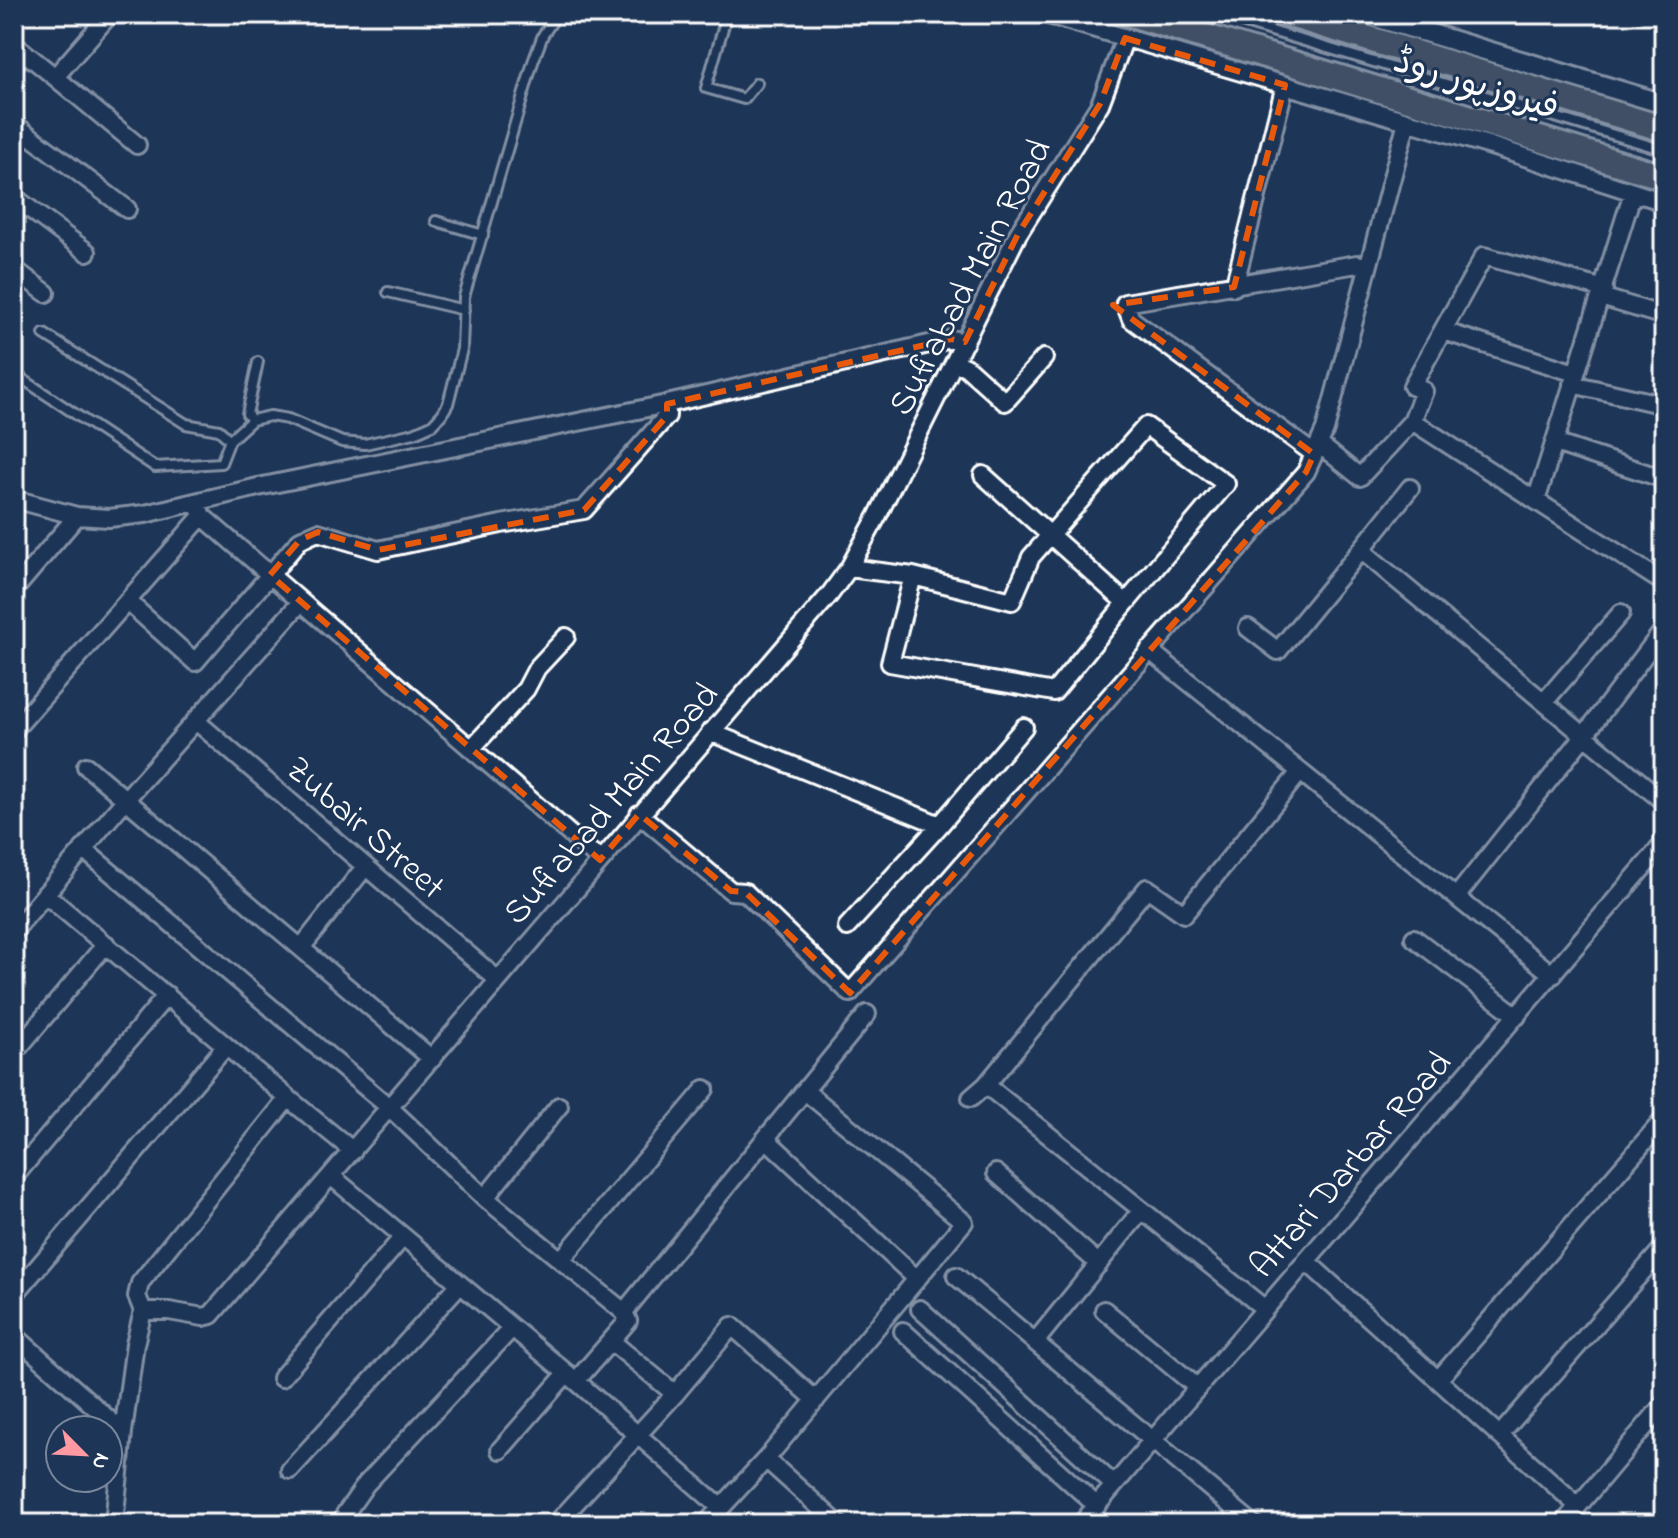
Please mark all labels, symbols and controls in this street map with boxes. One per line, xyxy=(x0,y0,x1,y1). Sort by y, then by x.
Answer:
street label: فیروزپور روڈ xyxy=(1386,36,1565,137)
street label: Sufiabad Main Road xyxy=(877,130,1067,426)
street label: Sufiabad Main Road xyxy=(492,672,733,938)
street label: Zubair Street xyxy=(272,745,456,914)
street label: Attari Darbar Road xyxy=(1238,1040,1466,1291)
north arrow xyxy=(44,1414,124,1494)
text: N xyxy=(82,1448,117,1474)

